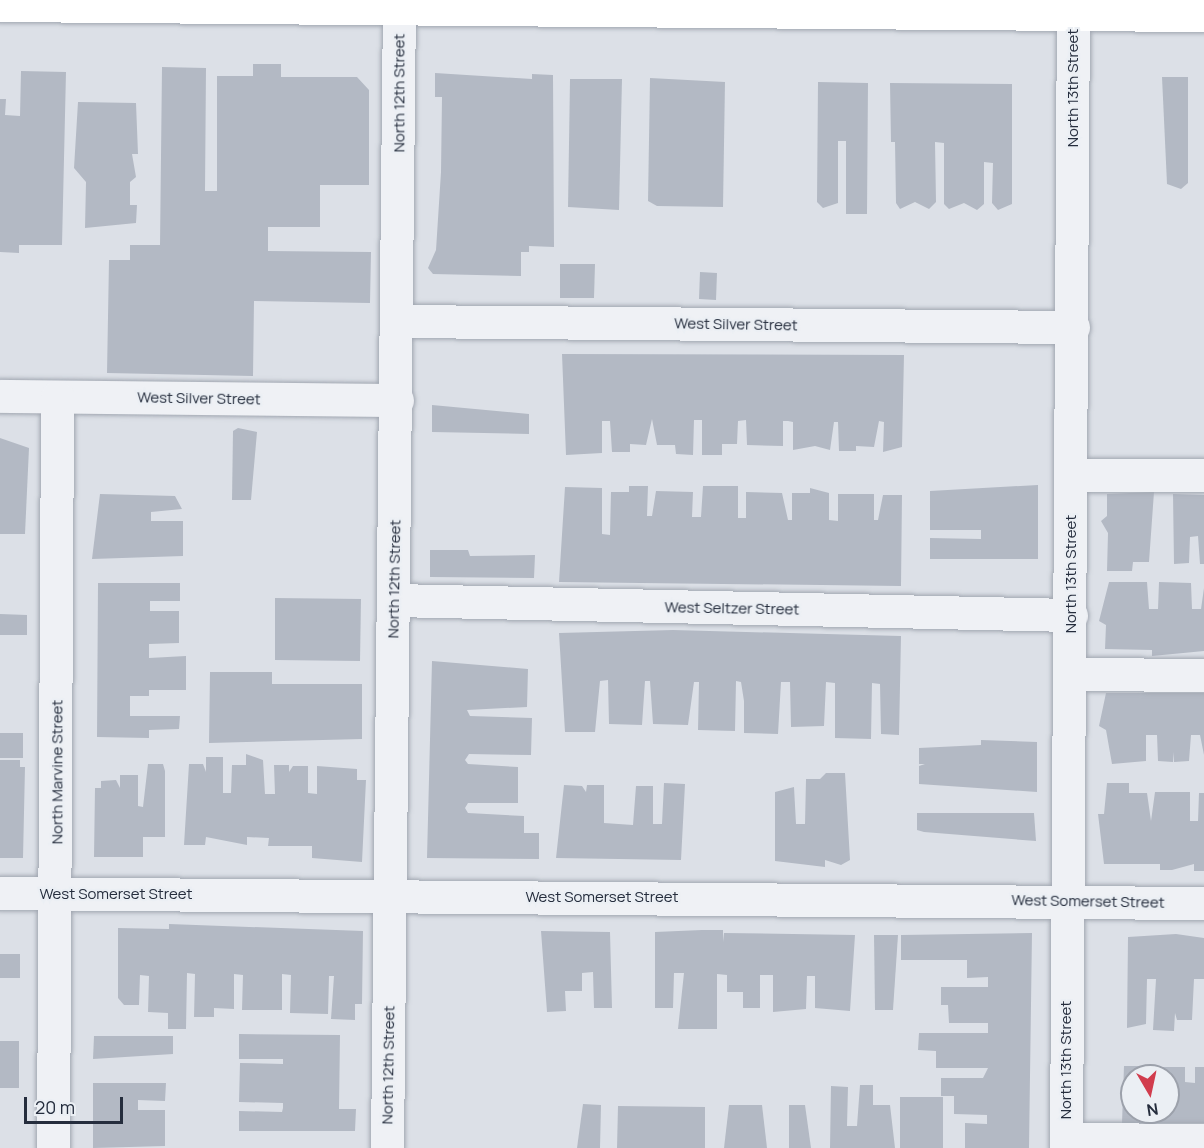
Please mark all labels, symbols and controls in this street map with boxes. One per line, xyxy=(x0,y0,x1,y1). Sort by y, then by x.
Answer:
street label: North 13th Street xyxy=(1064,29,1082,147)
street label: North 12th Street xyxy=(390,34,408,152)
street label: West Silver Street xyxy=(674,314,798,334)
street label: West Silver Street xyxy=(137,388,261,408)
street label: North 13th Street xyxy=(1062,515,1080,633)
street label: North 12th Street xyxy=(384,519,404,639)
street label: West Seltzer Street xyxy=(664,598,800,618)
street label: North Marvine Street xyxy=(48,700,66,844)
street label: West Somerset Street xyxy=(39,885,193,903)
street label: West Somerset Street xyxy=(525,888,679,906)
street label: West Somerset Street xyxy=(1011,891,1165,911)
street label: North 13th Street xyxy=(1057,1001,1075,1119)
street label: North 12th Street xyxy=(378,1005,398,1125)
north arrow xyxy=(1120,1064,1180,1124)
scale bar xyxy=(27,1085,126,1123)
text: 20 m xyxy=(35,1095,75,1119)
text: N xyxy=(1145,1098,1160,1122)

